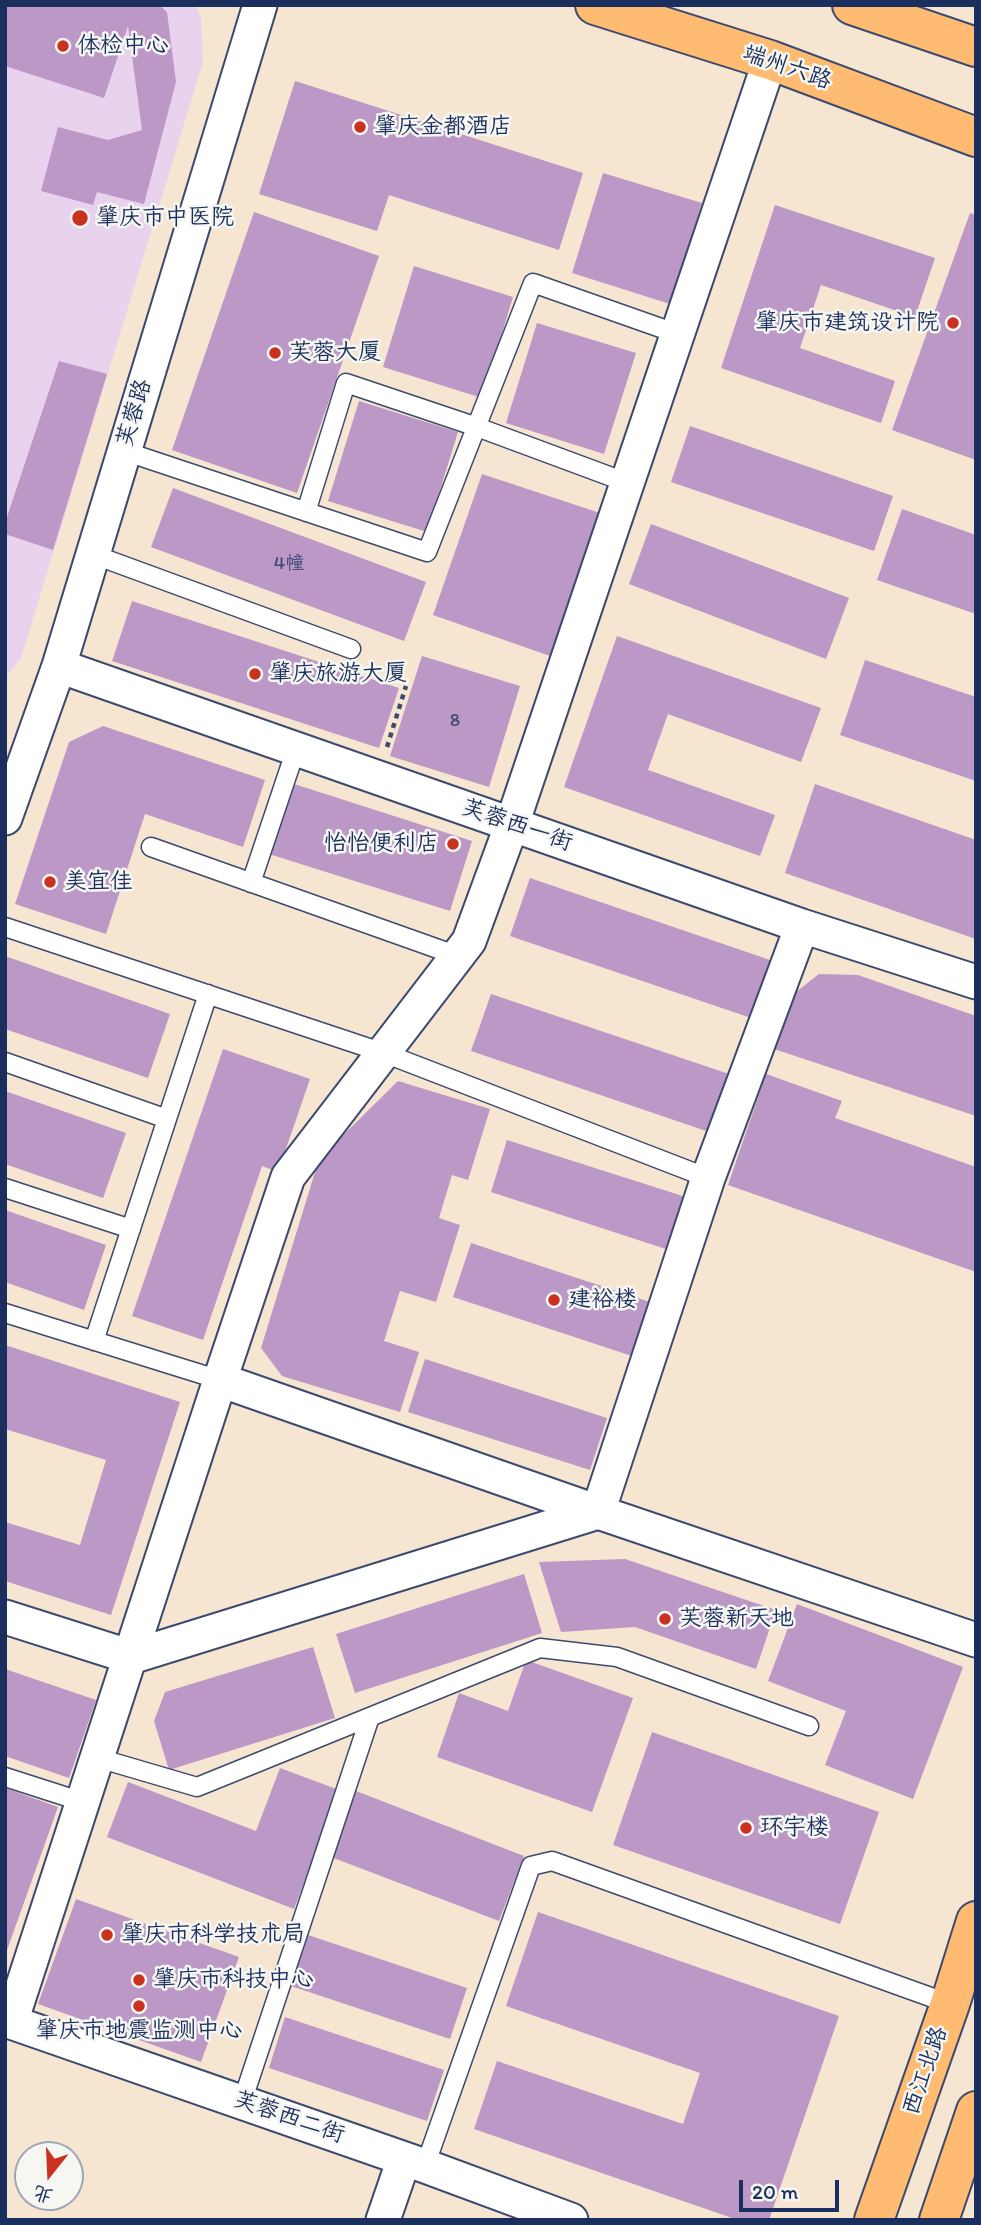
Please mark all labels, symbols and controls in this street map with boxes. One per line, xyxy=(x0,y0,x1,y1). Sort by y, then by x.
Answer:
place label: 体检中心 xyxy=(77,32,169,60)
marker: 体检中心 xyxy=(55,38,71,54)
street label: 端州六路 xyxy=(739,40,835,96)
place label: 肇庆金都酒店 xyxy=(374,113,512,141)
marker: 肇庆金都酒店 xyxy=(352,119,368,135)
place label: 肇庆市中医院 xyxy=(96,204,234,232)
marker: 肇庆市中医院 xyxy=(70,208,90,228)
place label: 肇庆市建筑设计院 xyxy=(755,309,939,337)
marker: 肇庆市建筑设计院 xyxy=(945,315,961,331)
place label: 芙蓉大厦 xyxy=(289,339,381,367)
marker: 芙蓉大厦 xyxy=(267,345,283,361)
street label: 芙蓉路 xyxy=(112,376,158,450)
house number: 4幢 xyxy=(274,553,304,575)
place label: 肇庆旅游大厦 xyxy=(269,660,407,688)
marker: 肇庆旅游大厦 xyxy=(247,666,263,682)
house number: 8 xyxy=(450,710,460,732)
street label: 芙蓉西一街 xyxy=(458,794,576,858)
place label: 怡怡便利店 xyxy=(324,830,439,858)
marker: 怡怡便利店 xyxy=(445,836,461,852)
place label: 美宜佳 xyxy=(64,868,133,896)
marker: 美宜佳 xyxy=(42,874,58,890)
place label: 建裕楼 xyxy=(568,1286,637,1314)
marker: 建裕楼 xyxy=(546,1292,562,1308)
place label: 芙蓉新天地 xyxy=(679,1605,794,1633)
marker: 芙蓉新天地 xyxy=(657,1611,673,1627)
place label: 环宇楼 xyxy=(760,1814,829,1842)
marker: 环宇楼 xyxy=(738,1820,754,1836)
place label: 肇庆市科学技术局 xyxy=(121,1921,305,1949)
marker: 肇庆市科学技术局 xyxy=(99,1927,115,1943)
place label: 肇庆市科技中心 xyxy=(153,1966,314,1994)
marker: 肇庆市科技中心 xyxy=(131,1972,147,1988)
marker: 肇庆市地震监测中心 xyxy=(131,1998,147,2014)
place label: 肇庆市地震监测中心 xyxy=(36,2017,242,2045)
street label: 西江北路 xyxy=(898,2023,954,2119)
street label: 芙蓉西二街 xyxy=(230,2086,348,2150)
north arrow xyxy=(14,2141,84,2211)
scale bar xyxy=(743,2166,843,2210)
text: 20 m xyxy=(752,2179,798,2204)
text: 北 xyxy=(30,2181,56,2208)

